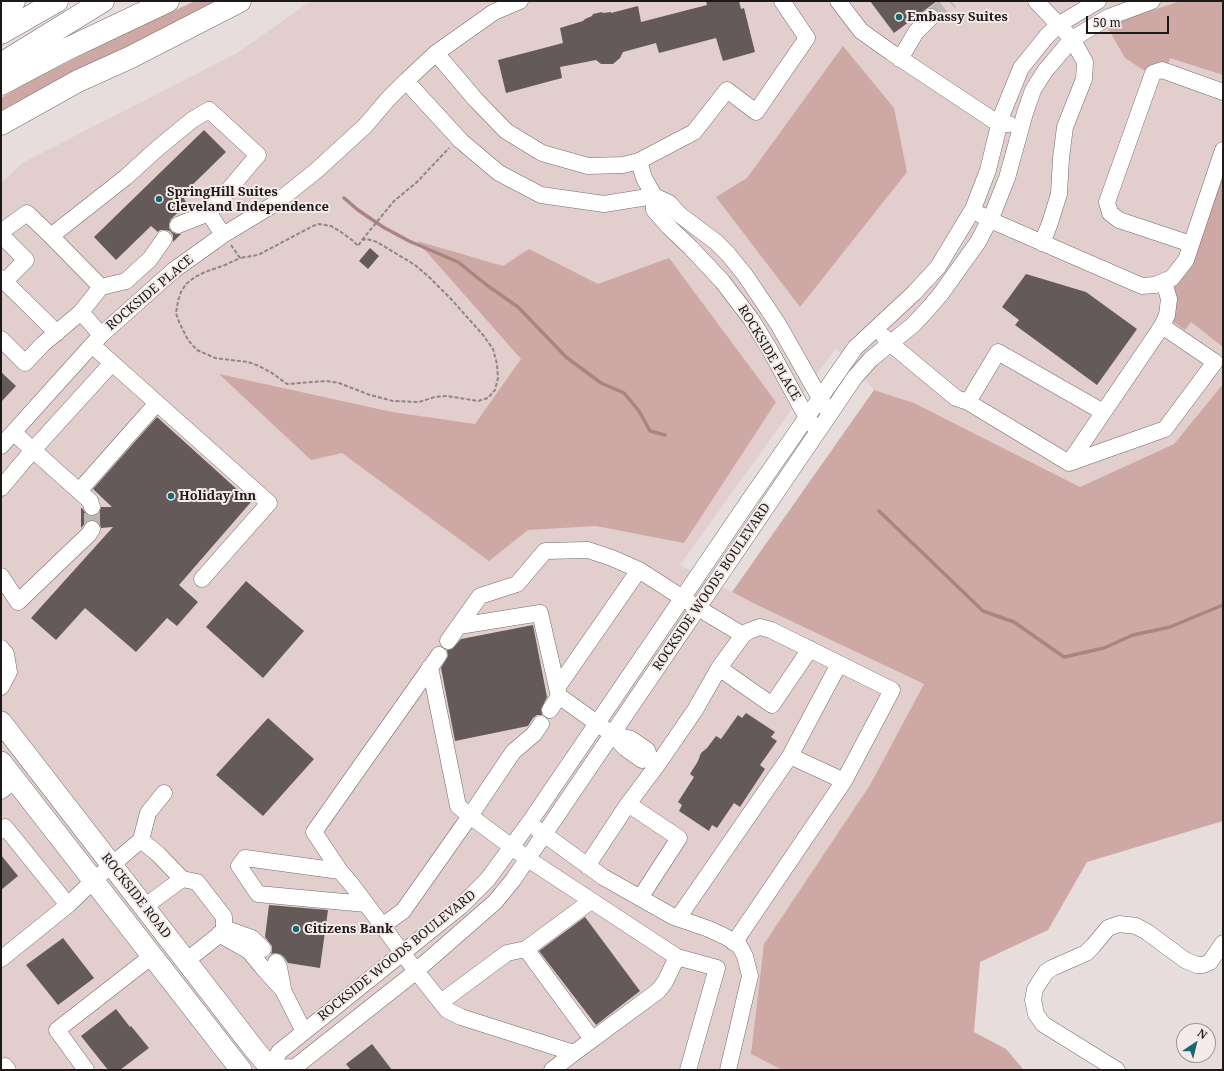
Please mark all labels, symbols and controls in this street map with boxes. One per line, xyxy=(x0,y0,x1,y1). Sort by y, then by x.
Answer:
scale bar xyxy=(1088,8,1171,34)
place label: Embassy Suites xyxy=(907,9,1008,25)
marker: Embassy Suites xyxy=(894,12,904,22)
text: 50 m xyxy=(1093,14,1121,31)
place label: SpringHill Suites Cleveland Independence xyxy=(167,184,329,215)
marker: SpringHill Suites Cleveland Independence xyxy=(154,194,164,204)
street label: ROCKSIDE PLACE xyxy=(103,252,197,334)
street label: ROCKSIDE PLACE xyxy=(734,302,804,404)
place label: Holiday Inn xyxy=(179,488,256,504)
marker: Holiday Inn xyxy=(166,491,176,501)
street label: ROCKSIDE WOODS BOULEVARD xyxy=(650,500,774,674)
street label: ROCKSIDE ROAD xyxy=(98,850,174,942)
street label: ROCKSIDE WOODS BOULEVARD xyxy=(315,887,479,1025)
place label: Citizens Bank xyxy=(304,921,393,937)
marker: Citizens Bank xyxy=(291,924,301,934)
north arrow xyxy=(1176,1023,1216,1063)
text: N xyxy=(1195,1025,1210,1042)

